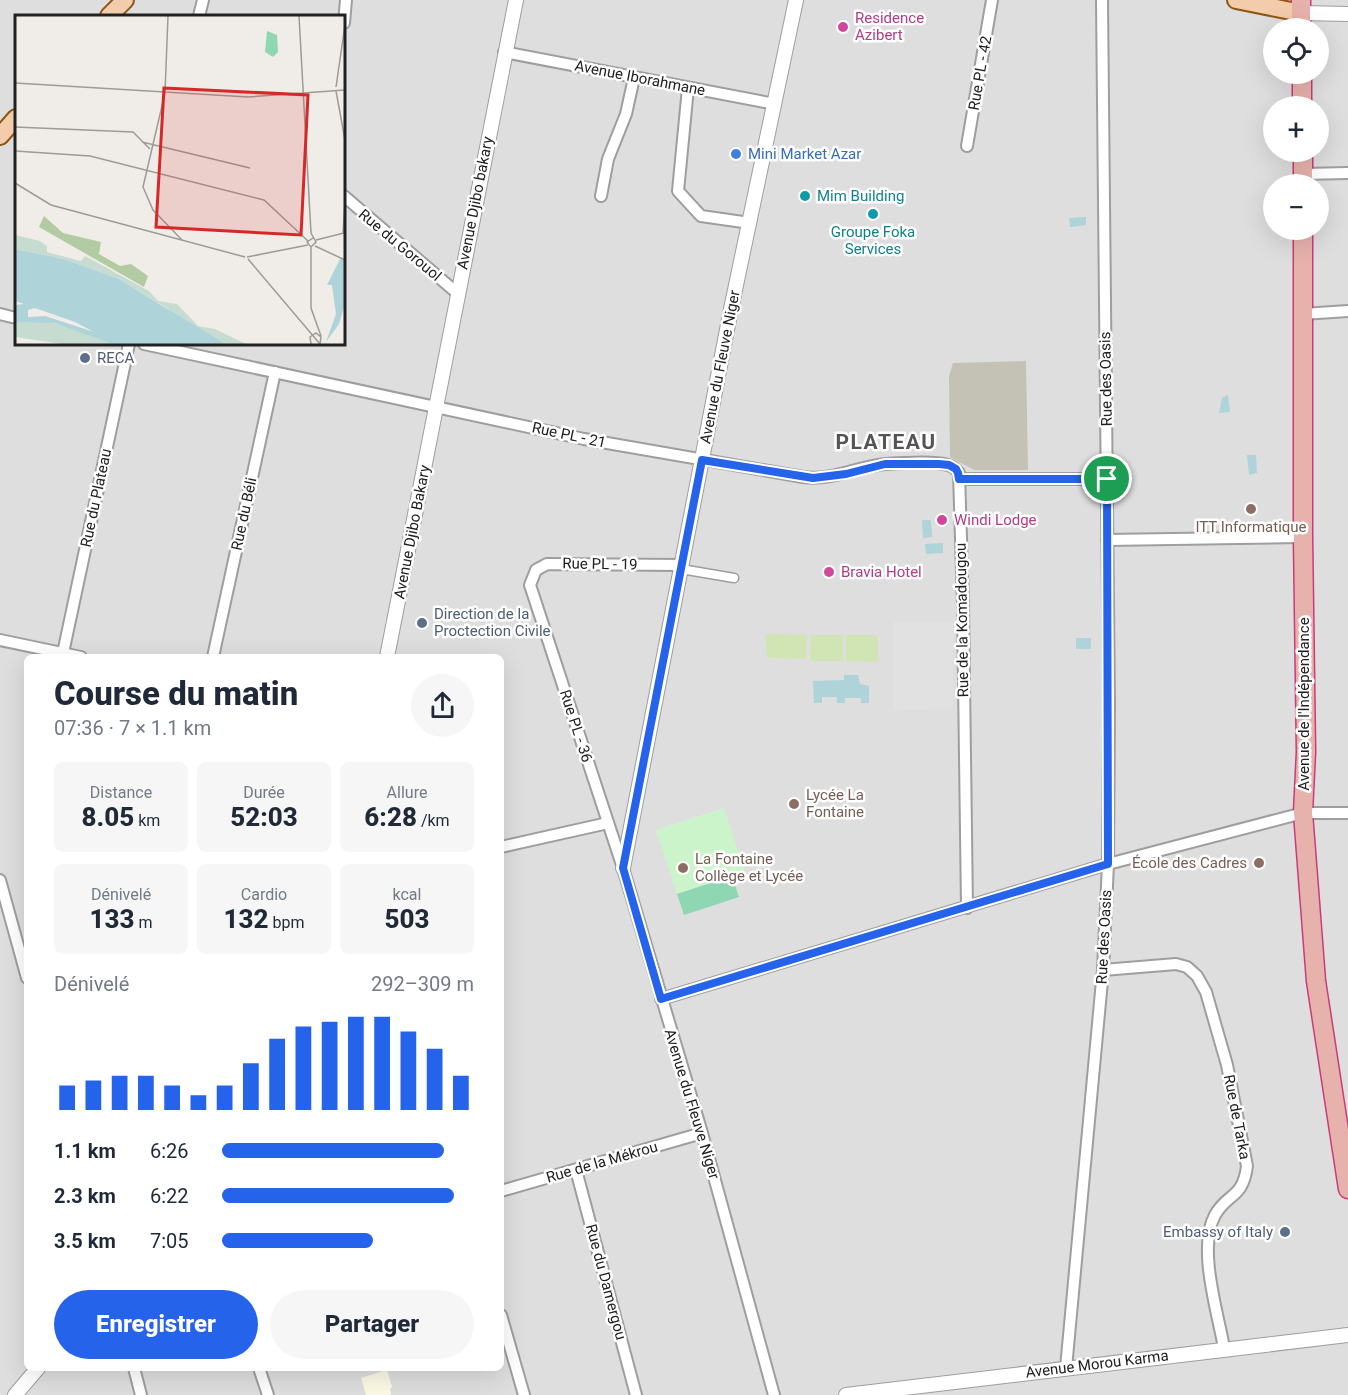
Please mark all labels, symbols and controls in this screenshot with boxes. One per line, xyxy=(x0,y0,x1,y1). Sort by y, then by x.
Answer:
place label: Residence Azibert xyxy=(855,9,924,44)
inset map xyxy=(15,15,345,345)
map controls xyxy=(1263,18,1329,240)
button: locate xyxy=(1263,18,1329,84)
marker: Residence Azibert xyxy=(836,20,850,34)
street label: Rue PL - 42 xyxy=(965,34,995,112)
street label: Avenue Iborahmane xyxy=(573,57,707,99)
button: + xyxy=(1263,96,1329,162)
street label: Avenue Djibo bakary xyxy=(453,135,497,271)
place label: Mini Market Azar xyxy=(748,145,861,163)
marker: Mini Market Azar xyxy=(729,147,743,161)
button: − xyxy=(1263,174,1329,240)
place label: Mim Building xyxy=(817,187,904,205)
marker: Mim Building xyxy=(798,189,812,203)
street label: Rue du Gorouol xyxy=(355,205,445,285)
marker: Groupe Foka Services xyxy=(866,207,880,221)
place label: Groupe Foka Services xyxy=(831,223,915,258)
street label: Avenue du Fleuve Niger xyxy=(696,289,744,445)
street label: Rue des Oasis xyxy=(1096,332,1116,426)
place label: RECA xyxy=(97,349,135,367)
marker: RECA xyxy=(78,351,92,365)
street label: Rue PL - 21 xyxy=(530,418,608,452)
district label: PLATEAU xyxy=(835,430,937,454)
street label: Rue du Plateau xyxy=(77,447,115,549)
pin xyxy=(1081,453,1132,504)
icon: arrive xyxy=(1090,462,1123,495)
street label: Avenue Djibo Bakary xyxy=(390,463,434,601)
street label: Rue du Béli xyxy=(227,476,261,552)
marker: ITT Informatique xyxy=(1244,502,1258,516)
place label: Windi Lodge xyxy=(954,511,1037,529)
marker: Windi Lodge xyxy=(935,513,949,527)
place label: ITT Informatique xyxy=(1195,518,1307,536)
street label: Rue de la Komadougou xyxy=(952,543,972,697)
street label: Rue PL - 19 xyxy=(562,554,638,574)
place label: Bravia Hotel xyxy=(841,563,922,581)
marker: Bravia Hotel xyxy=(822,565,836,579)
place label: Direction de la Proctection Civile xyxy=(434,605,551,640)
marker: Direction de la Proctection Civile xyxy=(415,616,429,630)
street label: Avenue de l'Indépendance xyxy=(1295,617,1313,791)
text: Course du matin xyxy=(54,674,298,713)
button: share xyxy=(411,674,474,737)
street label: Rue PL - 36 xyxy=(556,687,596,765)
text: 07:36 · 7 × 1.1 km xyxy=(54,716,211,740)
text: Distance xyxy=(90,783,152,802)
text: Durée xyxy=(243,783,285,802)
text: Allure xyxy=(387,783,427,802)
place label: Lycée La Fontaine xyxy=(806,786,864,821)
marker: Lycée La Fontaine xyxy=(787,797,801,811)
text: 8.05 xyxy=(82,802,134,832)
text: 52:03 xyxy=(230,802,298,832)
text: 6:28 xyxy=(364,802,417,832)
text: km xyxy=(134,811,160,830)
text: /km xyxy=(417,811,450,830)
place label: La Fontaine Collège et Lycée xyxy=(695,850,803,885)
place label: École des Cadres xyxy=(1132,854,1247,872)
marker: École des Cadres xyxy=(1252,856,1266,870)
marker: La Fontaine Collège et Lycée xyxy=(676,861,690,875)
text: Dénivelé xyxy=(91,885,151,904)
text: Cardio xyxy=(241,885,287,904)
text: kcal xyxy=(393,885,421,904)
street label: Rue des Oasis xyxy=(1093,889,1115,985)
text: 133 xyxy=(90,904,134,934)
text: 132 xyxy=(224,904,269,934)
text: 503 xyxy=(385,904,429,934)
text: m xyxy=(134,913,152,932)
text: bpm xyxy=(269,913,304,932)
text: Dénivelé xyxy=(54,972,129,996)
text: 292–309 m xyxy=(371,972,474,996)
street label: Avenue du Fleuve Niger xyxy=(661,1027,723,1181)
street label: Rue de Tarka xyxy=(1220,1073,1254,1161)
street label: Rue de la Mékrou xyxy=(544,1137,660,1187)
text: 1.1 km xyxy=(54,1139,116,1163)
text: 6:26 xyxy=(150,1139,189,1163)
text: 2.3 km xyxy=(54,1184,116,1208)
text: 6:22 xyxy=(150,1184,189,1208)
street label: Rue du Damergou xyxy=(582,1222,630,1342)
place label: Embassy of Italy xyxy=(1163,1223,1273,1241)
marker: Embassy of Italy xyxy=(1278,1225,1292,1239)
text: 3.5 km xyxy=(54,1229,116,1253)
text: 7:05 xyxy=(150,1229,189,1253)
button: Enregistrer xyxy=(54,1290,258,1359)
button: Partager xyxy=(270,1290,474,1359)
street label: Avenue Morou Karma xyxy=(1025,1346,1169,1382)

